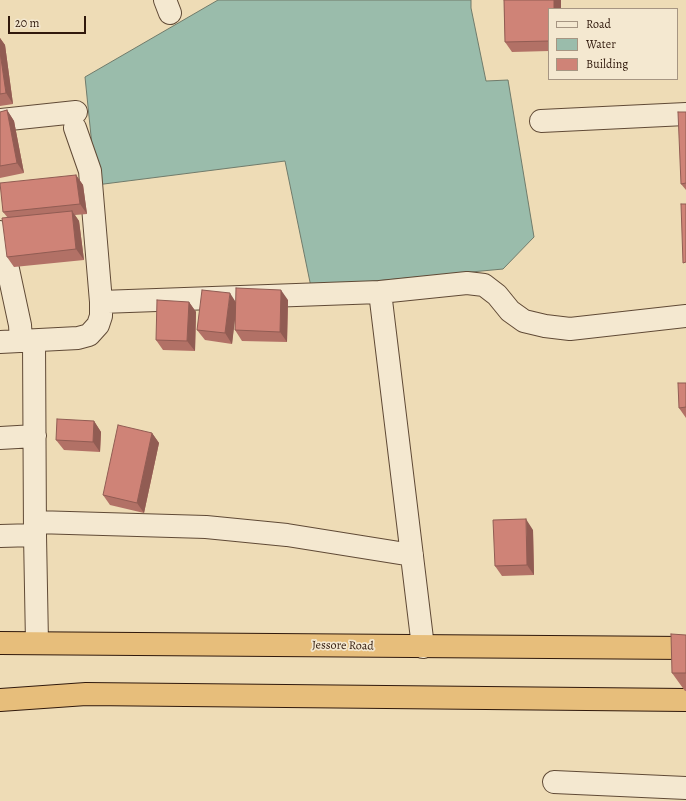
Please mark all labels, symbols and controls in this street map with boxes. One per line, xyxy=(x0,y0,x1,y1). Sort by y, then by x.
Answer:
scale bar xyxy=(10,8,88,34)
legend xyxy=(548,8,678,80)
text: 20 m xyxy=(15,15,39,31)
text: Road xyxy=(586,16,611,32)
text: Water xyxy=(586,36,616,52)
text: Building xyxy=(586,56,628,72)
street label: Jessore Road xyxy=(312,638,374,654)

